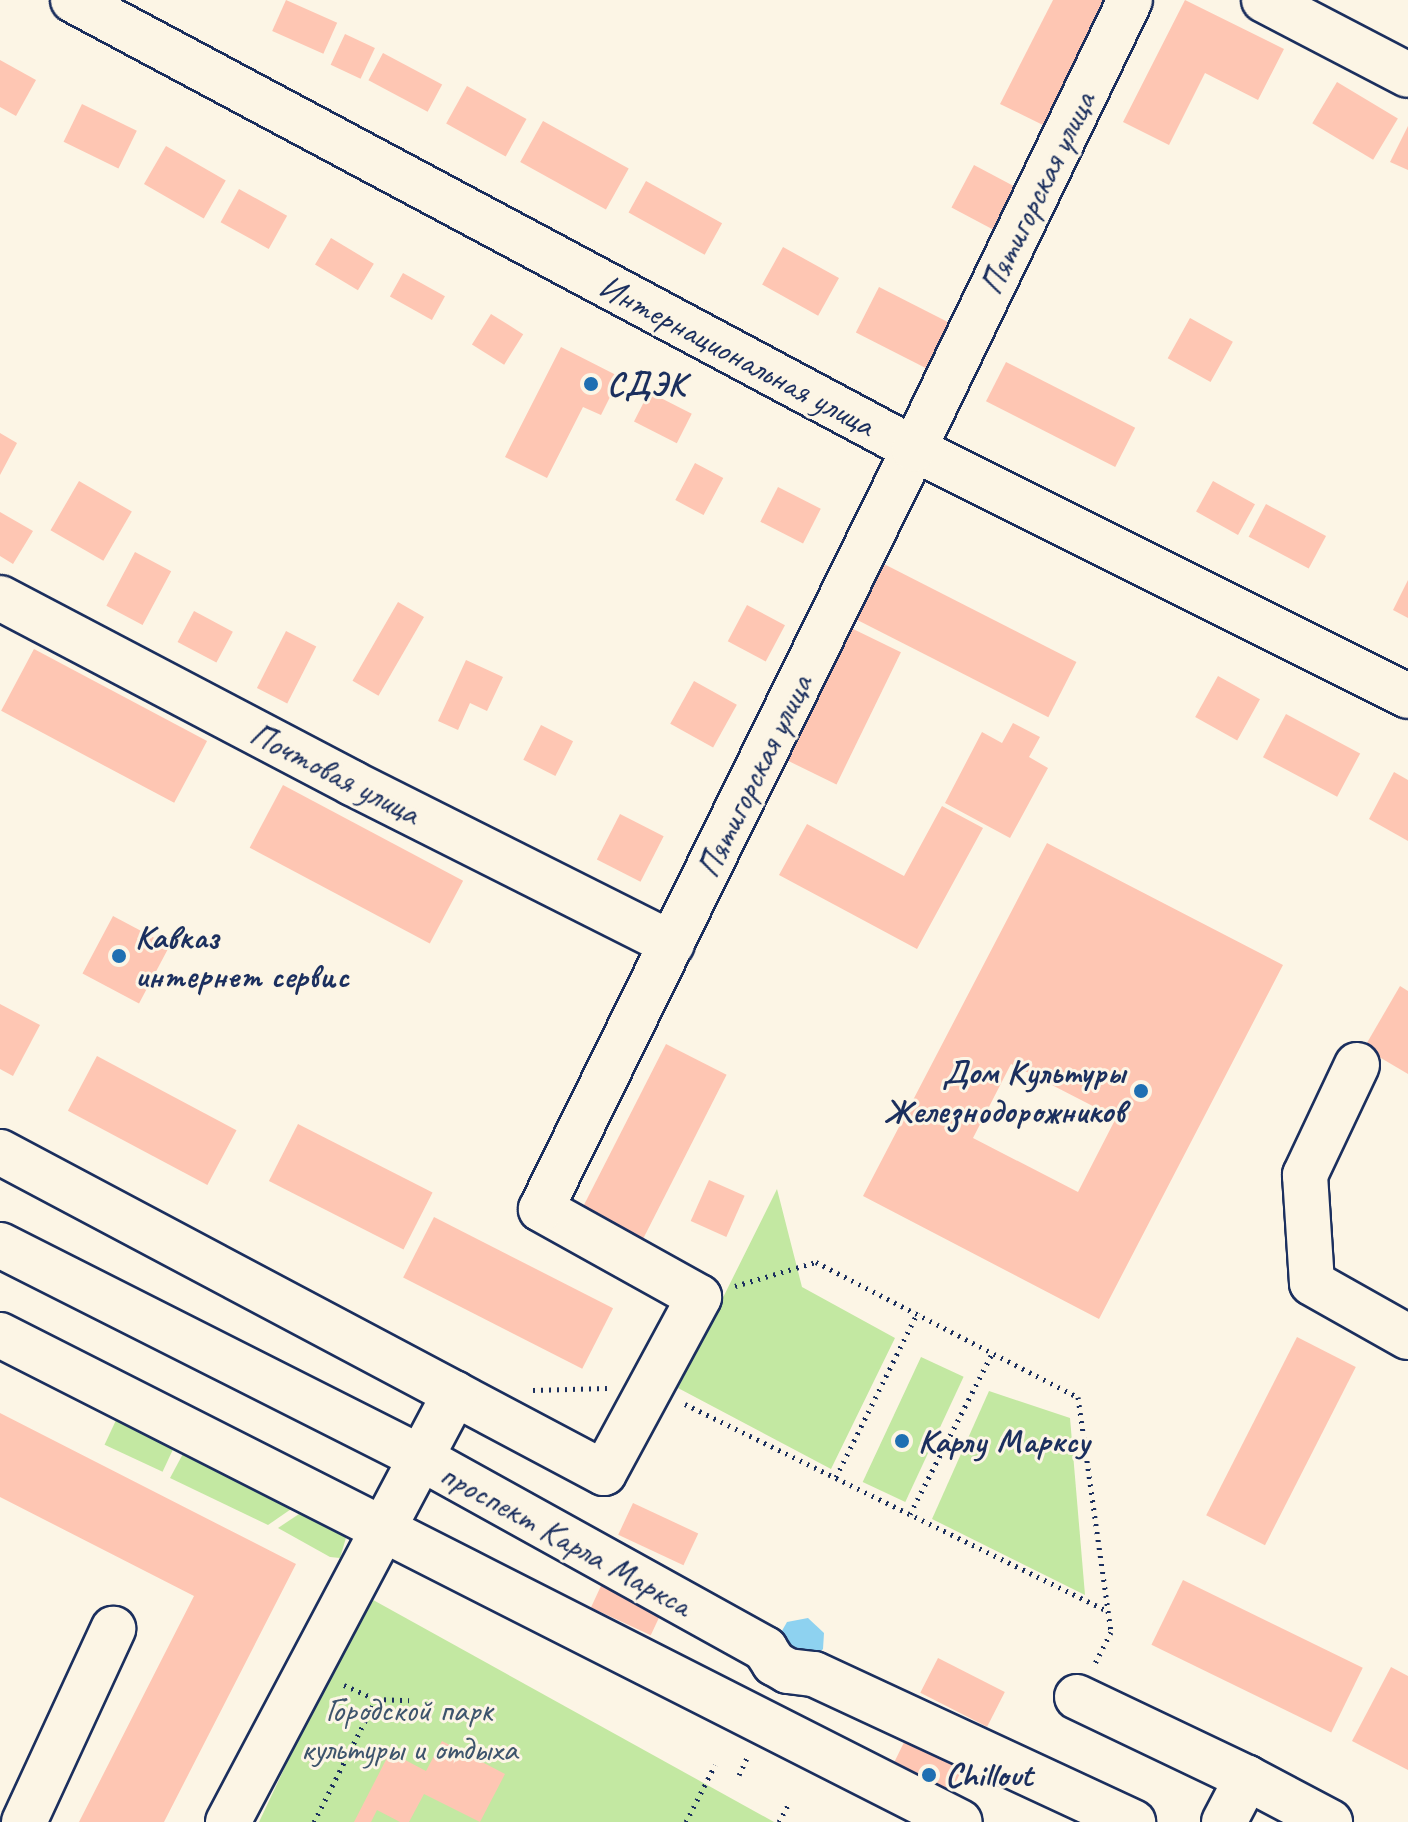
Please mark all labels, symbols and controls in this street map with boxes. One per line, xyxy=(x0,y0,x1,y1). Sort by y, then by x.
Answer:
street label: Пятигорская улица xyxy=(970,84,1104,302)
street label: Интернациональная улица xyxy=(592,265,882,445)
place label: СДЭК xyxy=(607,364,685,404)
marker: СДЭК xyxy=(582,375,600,393)
street label: Пятигорская улица xyxy=(687,667,821,885)
street label: Почтовая улица xyxy=(243,712,427,834)
place label: Кавказ интернет сервис xyxy=(135,916,348,996)
marker: Кавказ интернет сервис xyxy=(110,947,128,965)
place label: Дом Культуры Железнодорожников xyxy=(884,1051,1125,1130)
marker: Дом Культуры Железнодорожников xyxy=(1132,1082,1150,1100)
place label: Карлу Марксу xyxy=(918,1421,1088,1461)
marker: Карлу Марксу xyxy=(893,1432,911,1450)
street label: проспект Карла Маркса xyxy=(433,1453,699,1625)
park label: Городской парк культуры и отдыха xyxy=(301,1689,517,1768)
place label: Chillout xyxy=(945,1755,1032,1795)
marker: Chillout xyxy=(920,1766,938,1784)

